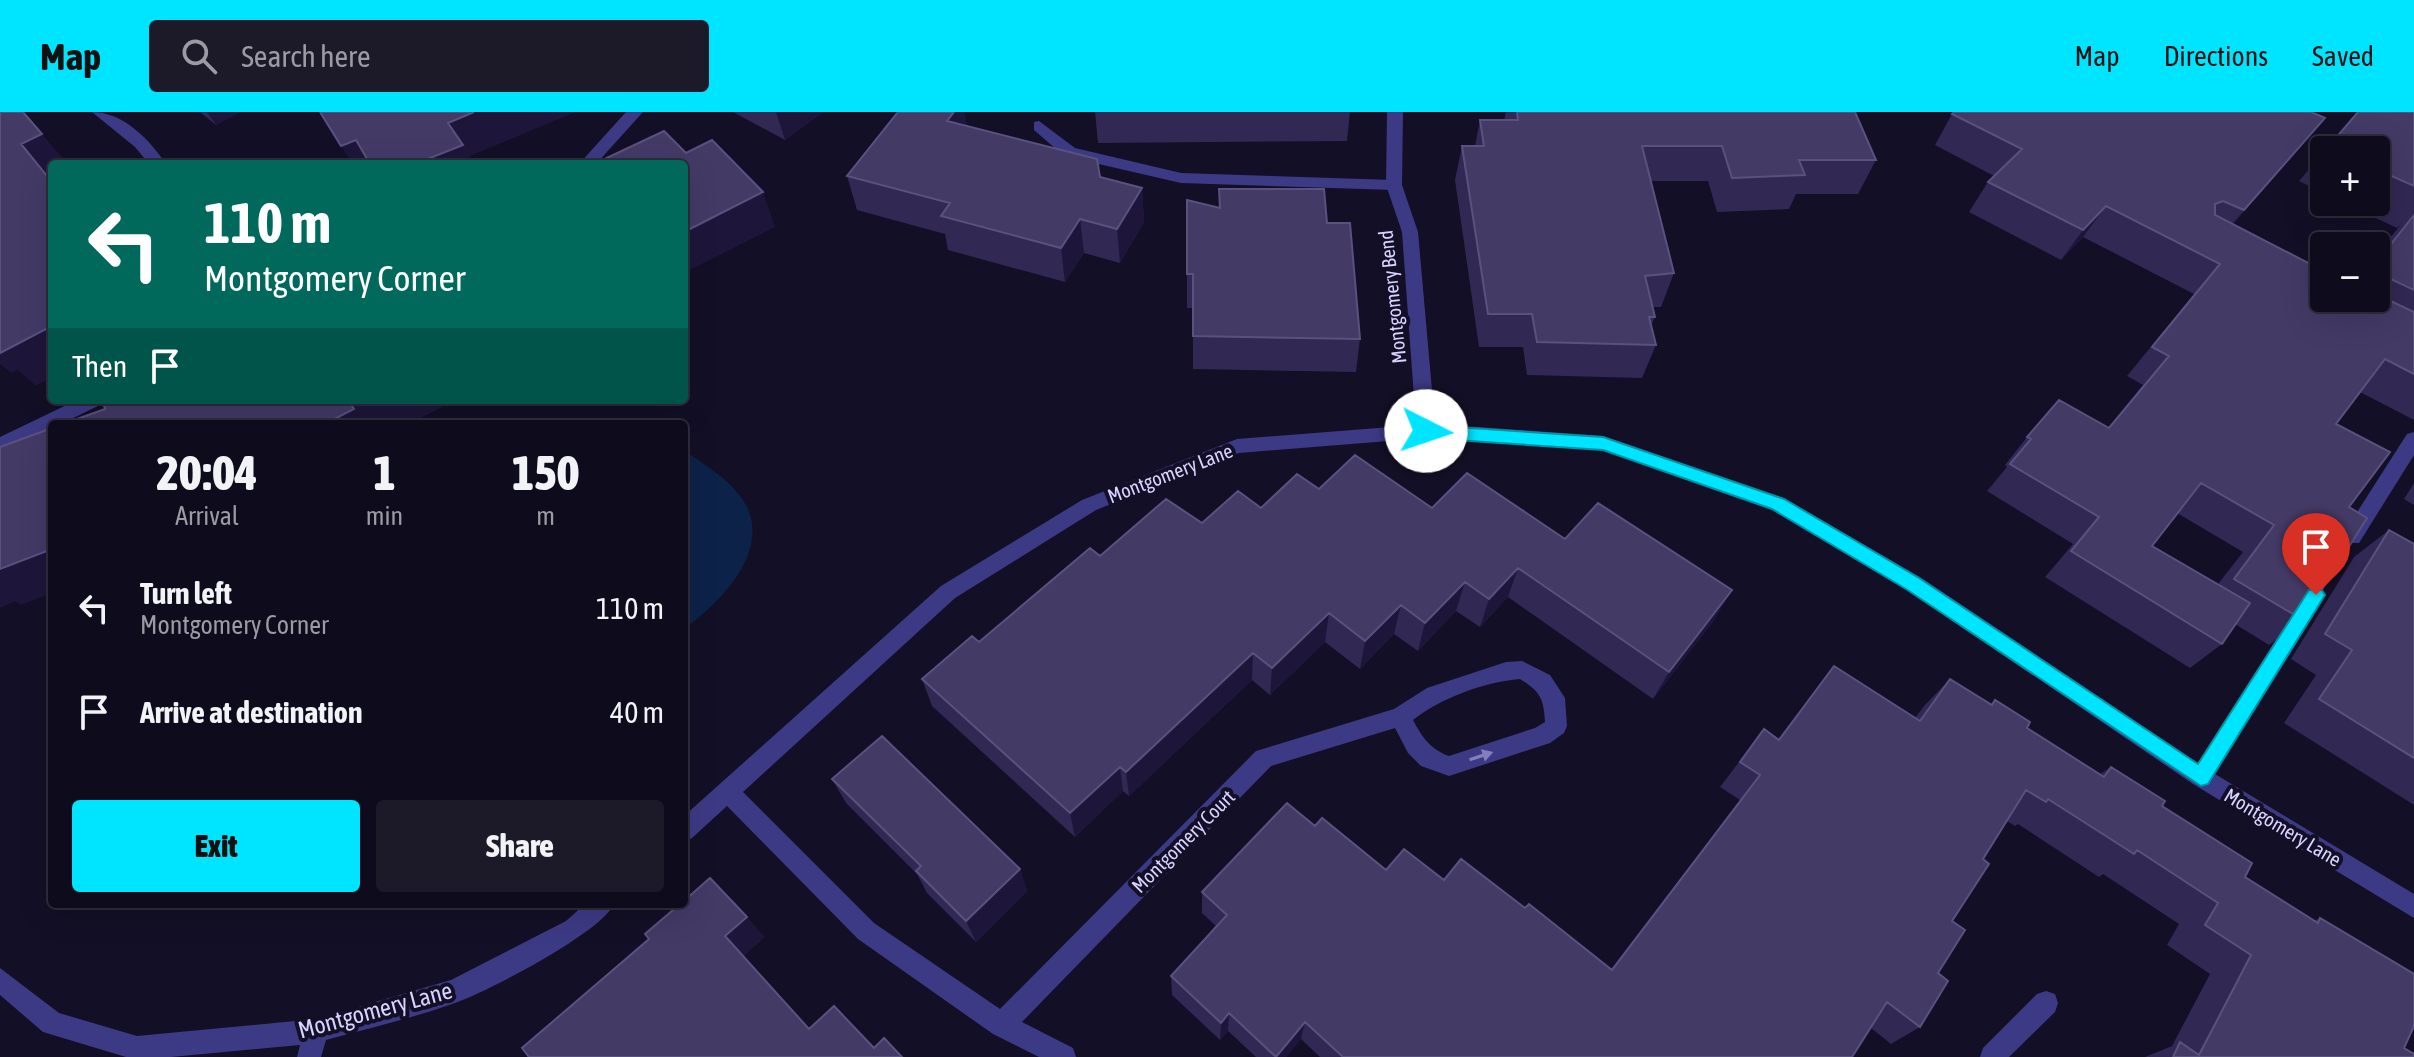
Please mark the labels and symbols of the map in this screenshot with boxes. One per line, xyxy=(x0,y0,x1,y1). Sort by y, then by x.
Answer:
street label: Montgomery Bend xyxy=(1374,229,1410,365)
position arrow xyxy=(1384,389,1468,473)
street label: Montgomery Lane xyxy=(1104,439,1236,507)
pin xyxy=(2282,513,2350,595)
one-way arrow xyxy=(1469,749,1493,761)
street label: Montgomery Lane xyxy=(2220,783,2346,871)
street label: Montgomery Court xyxy=(1127,785,1239,897)
street label: Montgomery Lane xyxy=(295,976,455,1044)

